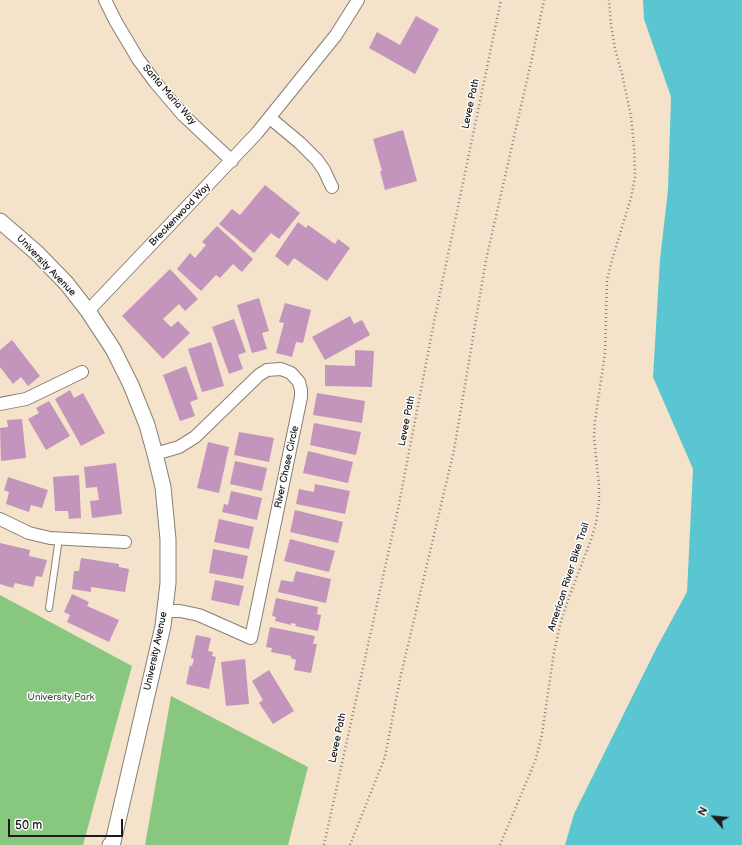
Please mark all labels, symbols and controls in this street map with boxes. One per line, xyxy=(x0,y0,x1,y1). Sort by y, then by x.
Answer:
street label: Santa Maria Way xyxy=(140,62,198,128)
street label: Levee Path xyxy=(460,78,482,130)
street label: Breckenwood Way xyxy=(147,181,213,249)
street label: University Avenue xyxy=(14,233,78,299)
street label: Levee Path xyxy=(396,395,418,447)
street label: River Chase Circle xyxy=(272,425,302,509)
street label: American River Bike Trail xyxy=(546,521,592,633)
street label: University Avenue xyxy=(142,610,170,692)
park label: University Park xyxy=(28,691,94,703)
street label: Levee Path xyxy=(327,712,349,764)
north arrow xyxy=(694,797,734,837)
text: N xyxy=(695,805,711,818)
scale bar xyxy=(10,811,125,837)
text: 50 m xyxy=(15,818,42,833)

